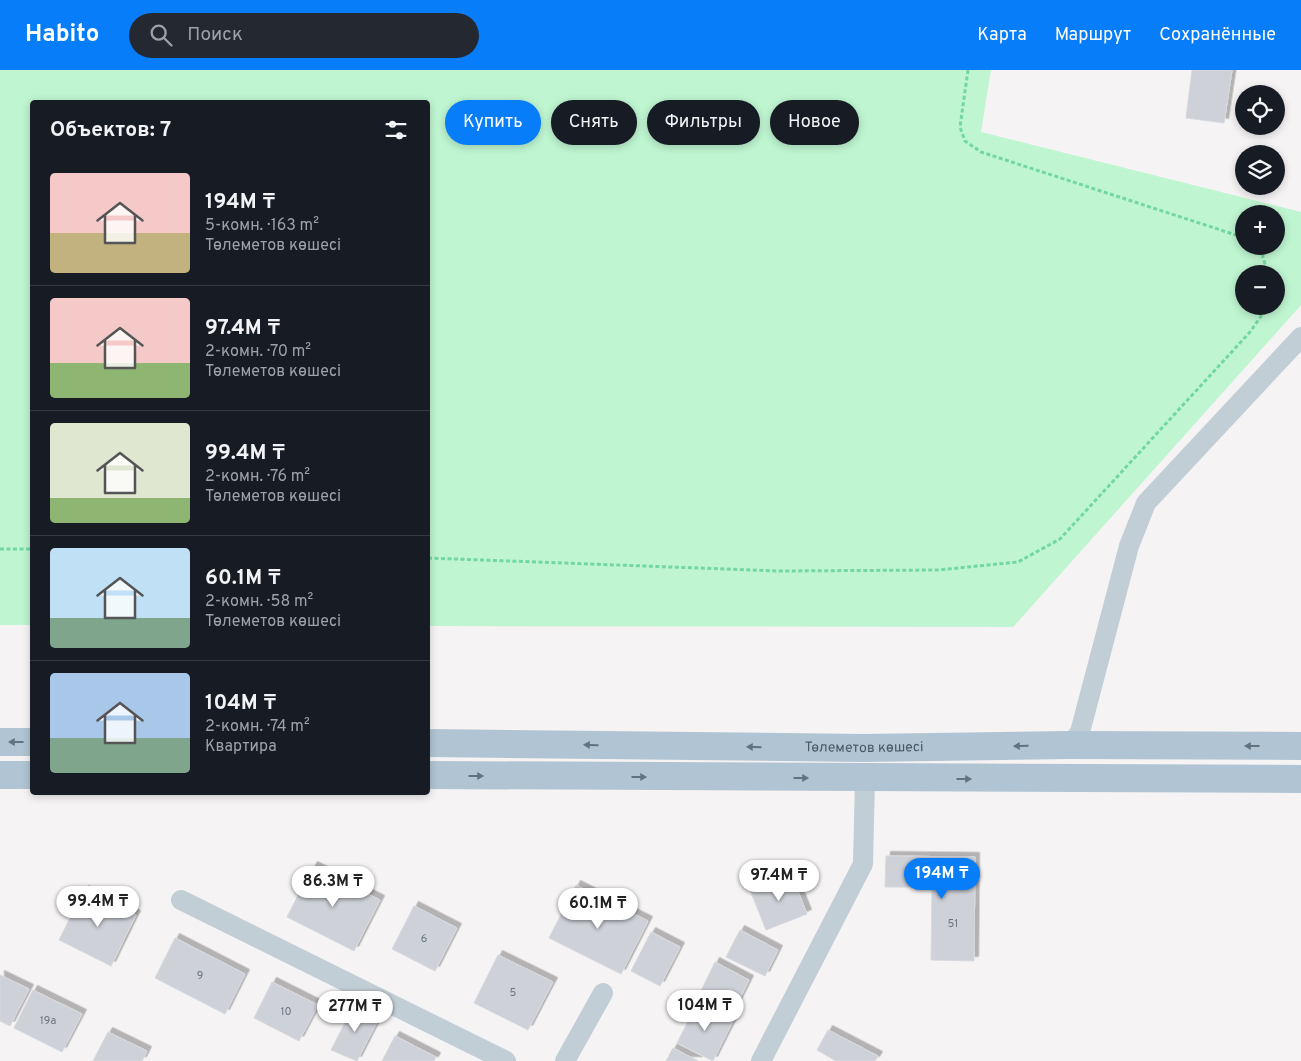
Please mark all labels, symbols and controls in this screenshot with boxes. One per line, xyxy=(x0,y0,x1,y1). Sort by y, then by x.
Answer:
search box xyxy=(129,13,479,58)
text: Habito xyxy=(25,20,99,50)
icon: search xyxy=(147,21,175,49)
text: Поиск xyxy=(187,23,243,47)
text: Карта xyxy=(977,24,1027,47)
text: Маршрут xyxy=(1055,24,1131,47)
text: Сохранённые xyxy=(1159,24,1276,47)
map controls xyxy=(1235,85,1285,315)
button: locate xyxy=(1235,85,1285,135)
chip: Купить xyxy=(445,100,541,145)
chip: Снять xyxy=(551,100,637,145)
chip: Фильтры xyxy=(647,100,760,145)
chip: Новое xyxy=(770,100,859,145)
icon: filters xyxy=(382,116,410,144)
text: Объектов: 7 xyxy=(50,117,171,144)
button: layers xyxy=(1235,145,1285,195)
text: 194M ₸ xyxy=(205,189,276,216)
icon: home xyxy=(90,193,150,253)
button: + xyxy=(1235,205,1285,255)
text: 5-комн. · 163 m² xyxy=(205,216,319,236)
text: Төлеметов көшесі xyxy=(205,236,341,256)
button: − xyxy=(1235,265,1285,315)
text: 97.4M ₸ xyxy=(205,315,281,342)
icon: home xyxy=(90,318,150,378)
text: 2-комн. · 70 m² xyxy=(205,342,311,362)
text: Төлеметов көшесі xyxy=(205,362,341,382)
text: 99.4M ₸ xyxy=(205,440,285,467)
icon: home xyxy=(90,443,150,503)
text: 2-комн. · 76 m² xyxy=(205,467,310,487)
text: Төлеметов көшесі xyxy=(205,487,341,507)
text: 60.1M ₸ xyxy=(205,565,281,592)
icon: home xyxy=(90,568,150,628)
text: 2-комн. · 58 m² xyxy=(205,592,313,612)
text: Төлеметов көшесі xyxy=(205,612,341,632)
text: 104M ₸ xyxy=(205,690,277,717)
icon: home xyxy=(90,693,150,753)
text: 2-комн. · 74 m² xyxy=(205,717,310,737)
text: Квартира xyxy=(205,737,277,757)
one-way arrow xyxy=(8,738,24,746)
street label: Төлеметов көшесі xyxy=(804,739,924,757)
one-way arrow xyxy=(583,741,599,749)
one-way arrow xyxy=(1013,742,1029,750)
one-way arrow xyxy=(1244,742,1260,750)
one-way arrow xyxy=(745,743,761,751)
one-way arrow xyxy=(468,772,484,780)
one-way arrow xyxy=(631,773,647,781)
one-way arrow xyxy=(793,774,809,782)
one-way arrow xyxy=(956,775,972,783)
pin: 194M ₸ xyxy=(901,858,983,900)
pin: 97.4M ₸ xyxy=(733,860,825,902)
text: 194M ₸ xyxy=(915,864,969,884)
pin: 86.3M ₸ xyxy=(287,866,379,908)
text: 97.4M ₸ xyxy=(750,866,808,886)
text: 86.3M ₸ xyxy=(303,872,363,892)
pin: 99.4M ₸ xyxy=(52,886,144,928)
pin: 60.1M ₸ xyxy=(552,888,644,930)
text: 99.4M ₸ xyxy=(67,892,129,912)
text: 60.1M ₸ xyxy=(569,894,627,914)
house number: 51 xyxy=(948,917,958,931)
house number: 6 xyxy=(421,932,427,946)
house number: 9 xyxy=(197,969,203,983)
house number: 5 xyxy=(510,986,517,1000)
pin: 277M ₸ xyxy=(314,990,396,1033)
pin: 104M ₸ xyxy=(664,990,746,1032)
text: 104M ₸ xyxy=(678,996,732,1016)
text: 277M ₸ xyxy=(328,997,382,1017)
house number: 10 xyxy=(280,1005,292,1019)
house number: 19а xyxy=(40,1014,56,1028)

